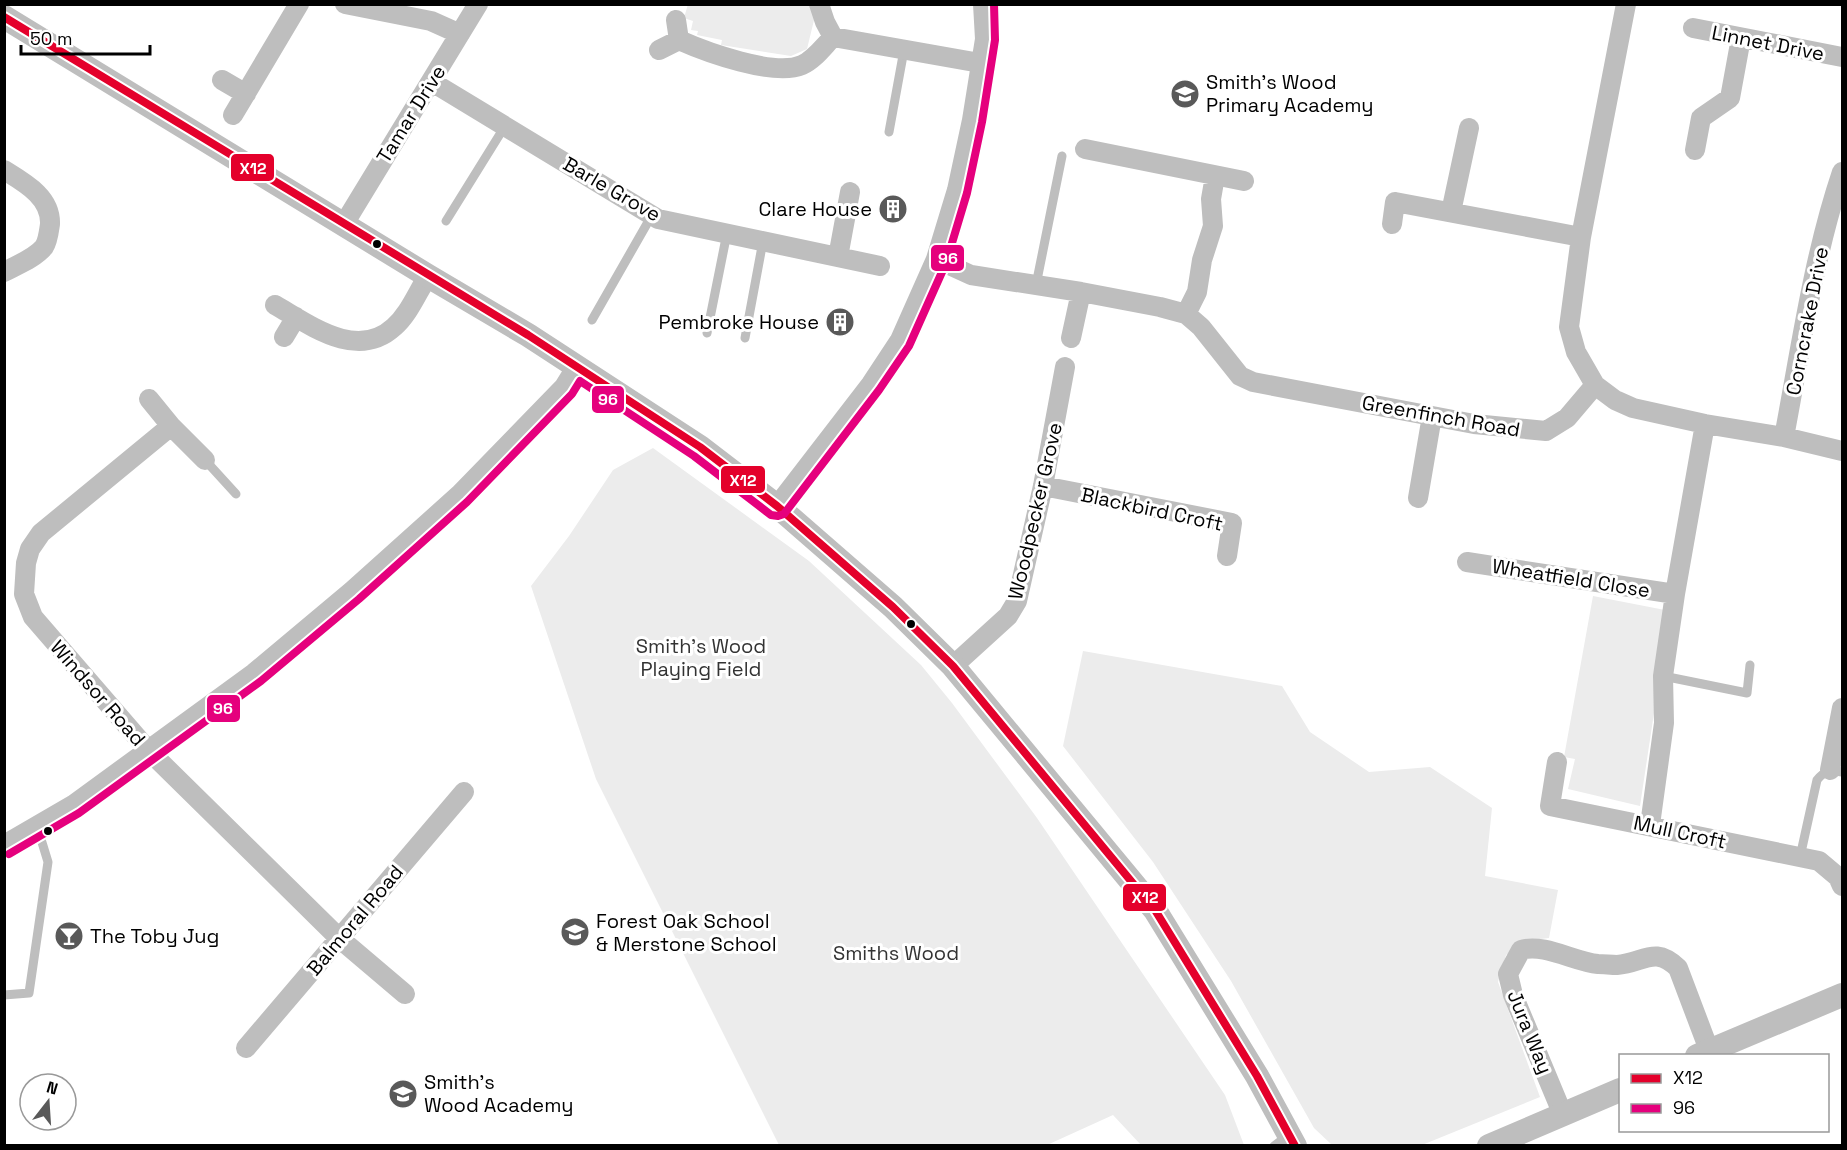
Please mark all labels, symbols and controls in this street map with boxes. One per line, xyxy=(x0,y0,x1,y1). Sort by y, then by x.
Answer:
scale bar xyxy=(21,18,150,56)
street label: Linnet Drive xyxy=(1710,19,1826,67)
text: 50 m xyxy=(30,27,72,50)
street label: Tamar Drive xyxy=(371,60,451,168)
place label: Smith's Wood Primary Academy xyxy=(1206,69,1374,118)
school or university icon: Smith's Wood Primary Academy xyxy=(1169,78,1201,110)
street label: Barle Grove xyxy=(558,151,666,227)
line badge: X12 xyxy=(230,153,275,182)
text: X12 xyxy=(239,158,267,179)
building icon: Clare House xyxy=(877,193,909,225)
place label: Clare House xyxy=(759,196,872,222)
unlabelled marker xyxy=(371,238,383,250)
line badge: 96 xyxy=(930,244,965,272)
street label: Corncrake Drive xyxy=(1780,245,1834,397)
text: 96 xyxy=(938,248,958,269)
building icon: Pembroke House xyxy=(824,306,856,338)
place label: Pembroke House xyxy=(659,309,819,335)
line badge: 96 xyxy=(591,385,625,414)
text: 96 xyxy=(598,389,618,410)
street label: Greenfinch Road xyxy=(1360,389,1522,443)
street label: Woodpecker Grove xyxy=(1002,420,1068,602)
line badge: X12 xyxy=(720,465,766,494)
text: X12 xyxy=(729,470,757,491)
street label: Blackbird Croft xyxy=(1079,481,1225,537)
street label: Wheatfield Close xyxy=(1490,553,1652,603)
unlabelled marker xyxy=(905,618,917,630)
park label: Smith's Wood Playing Field xyxy=(636,633,766,682)
street label: Windsor Road xyxy=(45,635,151,751)
line badge: 96 xyxy=(206,694,241,723)
text: 96 xyxy=(213,698,233,719)
street label: Mull Croft xyxy=(1631,809,1729,855)
unlabelled marker xyxy=(42,825,54,837)
street label: Balmoral Road xyxy=(301,859,409,981)
line badge: X12 xyxy=(1122,883,1167,912)
text: X12 xyxy=(1131,887,1159,908)
place label: Forest Oak School & Merstone School xyxy=(596,908,777,957)
school or university icon: Forest Oak School & Merstone School xyxy=(559,916,591,948)
bar icon: The Toby Jug xyxy=(53,920,85,952)
place label: The Toby Jug xyxy=(90,923,219,949)
park label: Smiths Wood xyxy=(833,940,959,966)
street label: Jura Way xyxy=(1501,986,1559,1078)
legend xyxy=(1619,1054,1829,1132)
text: X12 xyxy=(1673,1066,1703,1089)
place label: Smith's Wood Academy xyxy=(424,1069,573,1118)
north arrow xyxy=(18,1072,78,1132)
text: N xyxy=(44,1077,60,1100)
school or university icon: Smith's Wood Academy xyxy=(387,1078,419,1110)
text: 96 xyxy=(1673,1096,1695,1119)

